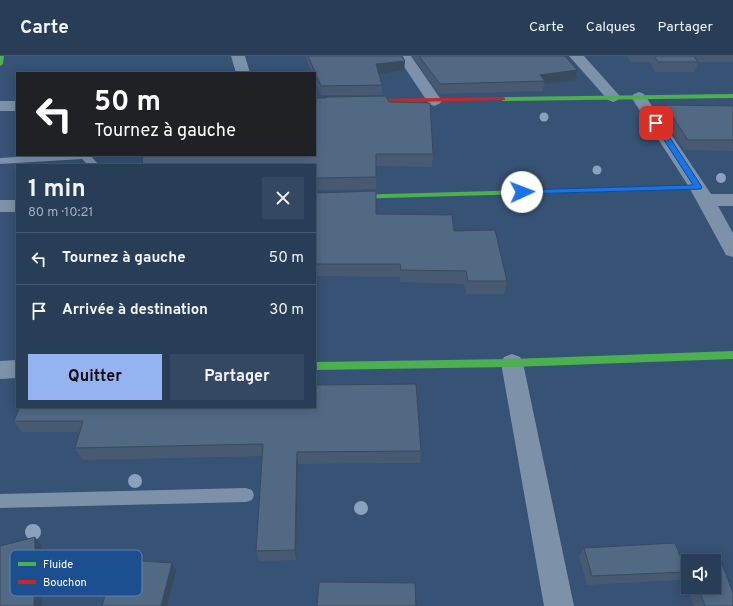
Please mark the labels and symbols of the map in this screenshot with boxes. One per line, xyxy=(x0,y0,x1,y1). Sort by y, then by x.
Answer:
pin xyxy=(639,106,673,140)
position arrow xyxy=(501,171,543,213)
legend xyxy=(10,550,142,596)
text: Fluide xyxy=(43,558,73,572)
text: Bouchon xyxy=(43,576,87,590)

